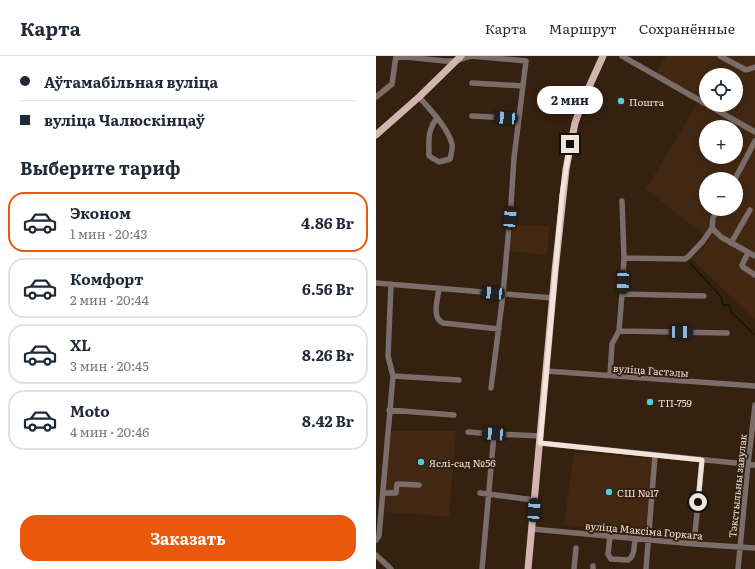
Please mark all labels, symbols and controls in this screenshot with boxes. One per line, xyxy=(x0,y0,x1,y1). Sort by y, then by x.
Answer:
text: Карта xyxy=(20,14,81,42)
text: Карта xyxy=(485,18,527,38)
text: Маршрут xyxy=(549,18,617,38)
text: Сохранённые xyxy=(639,18,735,38)
map controls xyxy=(699,68,743,216)
button: locate xyxy=(699,68,743,112)
text: Аўтамабільная вуліца xyxy=(44,70,218,93)
callout: 2 мин xyxy=(537,86,603,114)
text: 2 мин xyxy=(551,90,589,109)
place label: Пошта xyxy=(629,94,665,109)
marker: Пошта xyxy=(616,96,626,106)
text: вуліца Чалюскінцаў xyxy=(44,108,205,131)
car xyxy=(494,111,518,125)
button: + xyxy=(699,120,743,164)
route end xyxy=(561,135,579,153)
text: Выберите тариф xyxy=(20,154,180,181)
button: − xyxy=(699,172,743,216)
text: Эконом xyxy=(70,201,131,224)
icon: car xyxy=(22,204,58,240)
car xyxy=(503,206,517,230)
text: 4.86 Br xyxy=(301,211,354,234)
text: 1 мин · 20:43 xyxy=(70,224,147,243)
text: Комфорт xyxy=(70,267,144,290)
icon: car xyxy=(22,270,58,306)
car xyxy=(617,270,629,294)
text: 6.56 Br xyxy=(302,277,354,300)
car xyxy=(481,286,505,300)
text: 2 мин · 20:44 xyxy=(70,290,149,309)
car xyxy=(669,326,693,338)
text: XL xyxy=(70,333,91,356)
icon: car xyxy=(22,336,58,372)
text: 8.26 Br xyxy=(302,343,354,366)
text: 3 мин · 20:45 xyxy=(70,356,149,375)
street label: вуліца Гастэлы xyxy=(613,360,689,380)
place label: ТП-759 xyxy=(658,395,692,410)
marker: ТП-759 xyxy=(645,397,655,407)
text: Moto xyxy=(70,399,110,422)
icon: car xyxy=(22,402,58,438)
text: 8.42 Br xyxy=(302,409,354,432)
text: 4 мин · 20:46 xyxy=(70,422,149,441)
car xyxy=(482,427,506,441)
street label: Тэкстыльны завулак xyxy=(724,433,750,539)
place label: Яслі-сад №56 xyxy=(429,455,496,470)
marker: Яслі-сад №56 xyxy=(416,457,426,467)
place label: СШ №17 xyxy=(617,485,659,500)
marker: СШ №17 xyxy=(604,487,614,497)
route start xyxy=(689,493,707,511)
car xyxy=(527,498,541,522)
button: Заказать xyxy=(20,515,356,561)
street label: вуліца Максіма Горкага xyxy=(584,517,704,543)

